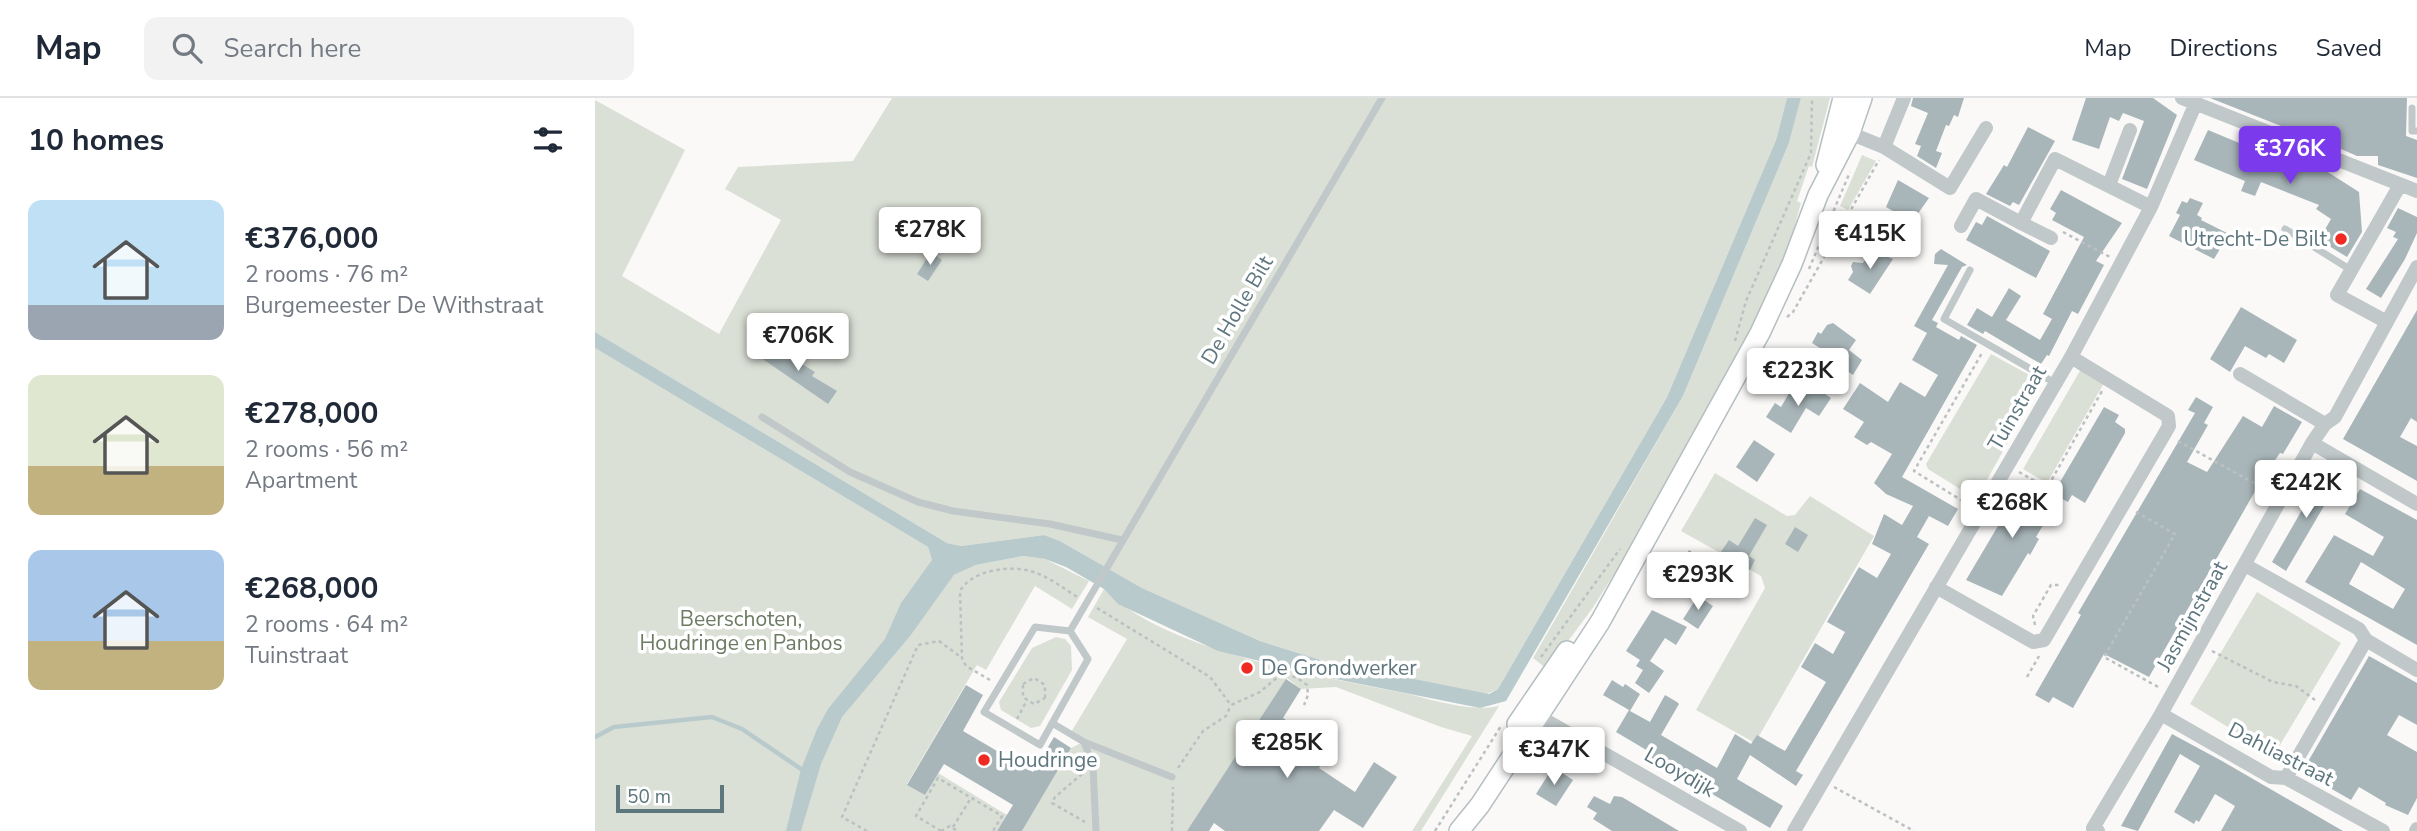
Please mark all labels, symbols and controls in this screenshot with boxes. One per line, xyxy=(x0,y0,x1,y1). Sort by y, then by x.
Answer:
search box xyxy=(144,17,634,80)
text: Map xyxy=(35,26,102,71)
icon: search xyxy=(168,29,206,67)
text: Search here xyxy=(224,31,361,66)
text: Map xyxy=(2084,32,2131,64)
text: Directions xyxy=(2169,32,2278,64)
text: Saved xyxy=(2316,32,2382,64)
text: 10 homes xyxy=(28,120,164,161)
icon: filters xyxy=(529,121,567,159)
pin: €376K xyxy=(2241,126,2339,186)
text: €376K xyxy=(2255,133,2325,164)
pin: €278K xyxy=(881,208,979,267)
pin: €415K xyxy=(1821,212,1919,271)
text: €278K xyxy=(895,214,965,245)
text: €376,000 xyxy=(245,218,378,259)
text: €415K xyxy=(1835,218,1905,249)
place label: Utrecht-De Bilt xyxy=(2184,225,2328,253)
icon: home xyxy=(84,228,168,312)
marker: Utrecht-De Bilt xyxy=(2333,231,2349,247)
street label: De Holle Bilt xyxy=(1195,250,1280,369)
text: 2 rooms · 76 m² xyxy=(245,259,408,290)
text: Burgemeester De Withstraat xyxy=(245,290,543,321)
pin: €706K xyxy=(749,314,847,373)
text: €706K xyxy=(763,320,833,351)
pin: €223K xyxy=(1749,348,1847,408)
text: €223K xyxy=(1763,355,1833,386)
street label: Tuinstraat xyxy=(1981,360,2053,456)
text: €278,000 xyxy=(245,393,378,434)
icon: home xyxy=(84,403,168,487)
text: 2 rooms · 56 m² xyxy=(245,434,408,465)
pin: €242K xyxy=(2257,460,2355,520)
text: Apartment xyxy=(245,465,357,496)
text: €242K xyxy=(2271,467,2341,498)
pin: €268K xyxy=(1963,480,2061,540)
text: €268K xyxy=(1977,487,2047,518)
pin: €293K xyxy=(1649,552,1747,612)
street label: Jasmijnstraat xyxy=(2150,555,2234,677)
text: €293K xyxy=(1663,559,1733,590)
text: €268,000 xyxy=(245,568,378,609)
icon: home xyxy=(84,578,168,662)
park label: Beerschoten, Houdringe en Panbos xyxy=(639,605,843,657)
text: 2 rooms · 64 m² xyxy=(245,609,408,640)
text: Tuinstraat xyxy=(245,640,348,671)
place label: De Grondwerker xyxy=(1261,654,1417,682)
marker: De Grondwerker xyxy=(1239,660,1255,676)
street label: Dahliastraat xyxy=(2223,715,2339,793)
pin: €285K xyxy=(1238,720,1336,780)
text: €285K xyxy=(1252,727,1322,758)
pin: €347K xyxy=(1505,728,1603,787)
text: €347K xyxy=(1519,734,1589,765)
street label: Looydijk xyxy=(1639,740,1721,804)
place label: Houdringe xyxy=(998,746,1097,774)
marker: Houdringe xyxy=(976,752,992,768)
scale bar xyxy=(616,782,725,814)
text: 50 m xyxy=(627,784,671,810)

